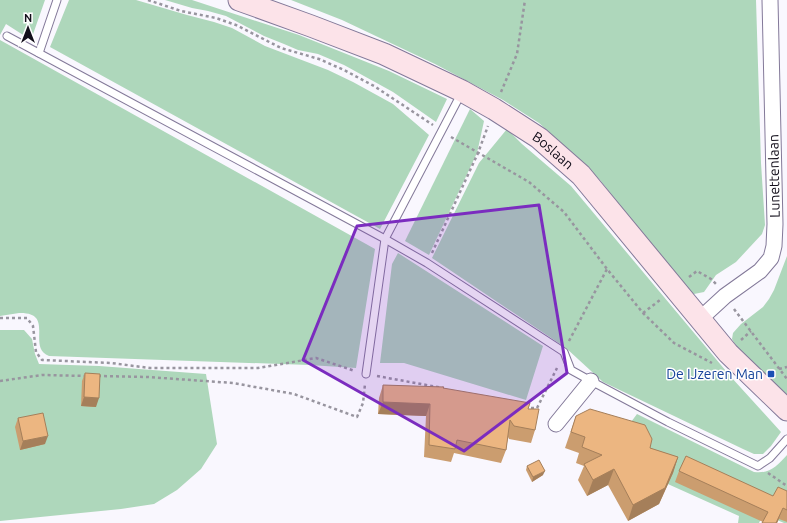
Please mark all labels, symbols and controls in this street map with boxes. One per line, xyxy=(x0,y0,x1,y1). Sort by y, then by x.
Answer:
north arrow xyxy=(8,8,48,48)
text: N xyxy=(24,12,32,24)
street label: Boslaan xyxy=(530,128,577,173)
street label: Lunettenlaan xyxy=(765,134,783,218)
place label: De IJzeren Man xyxy=(666,366,763,382)
marker: De IJzeren Man xyxy=(766,369,776,379)

